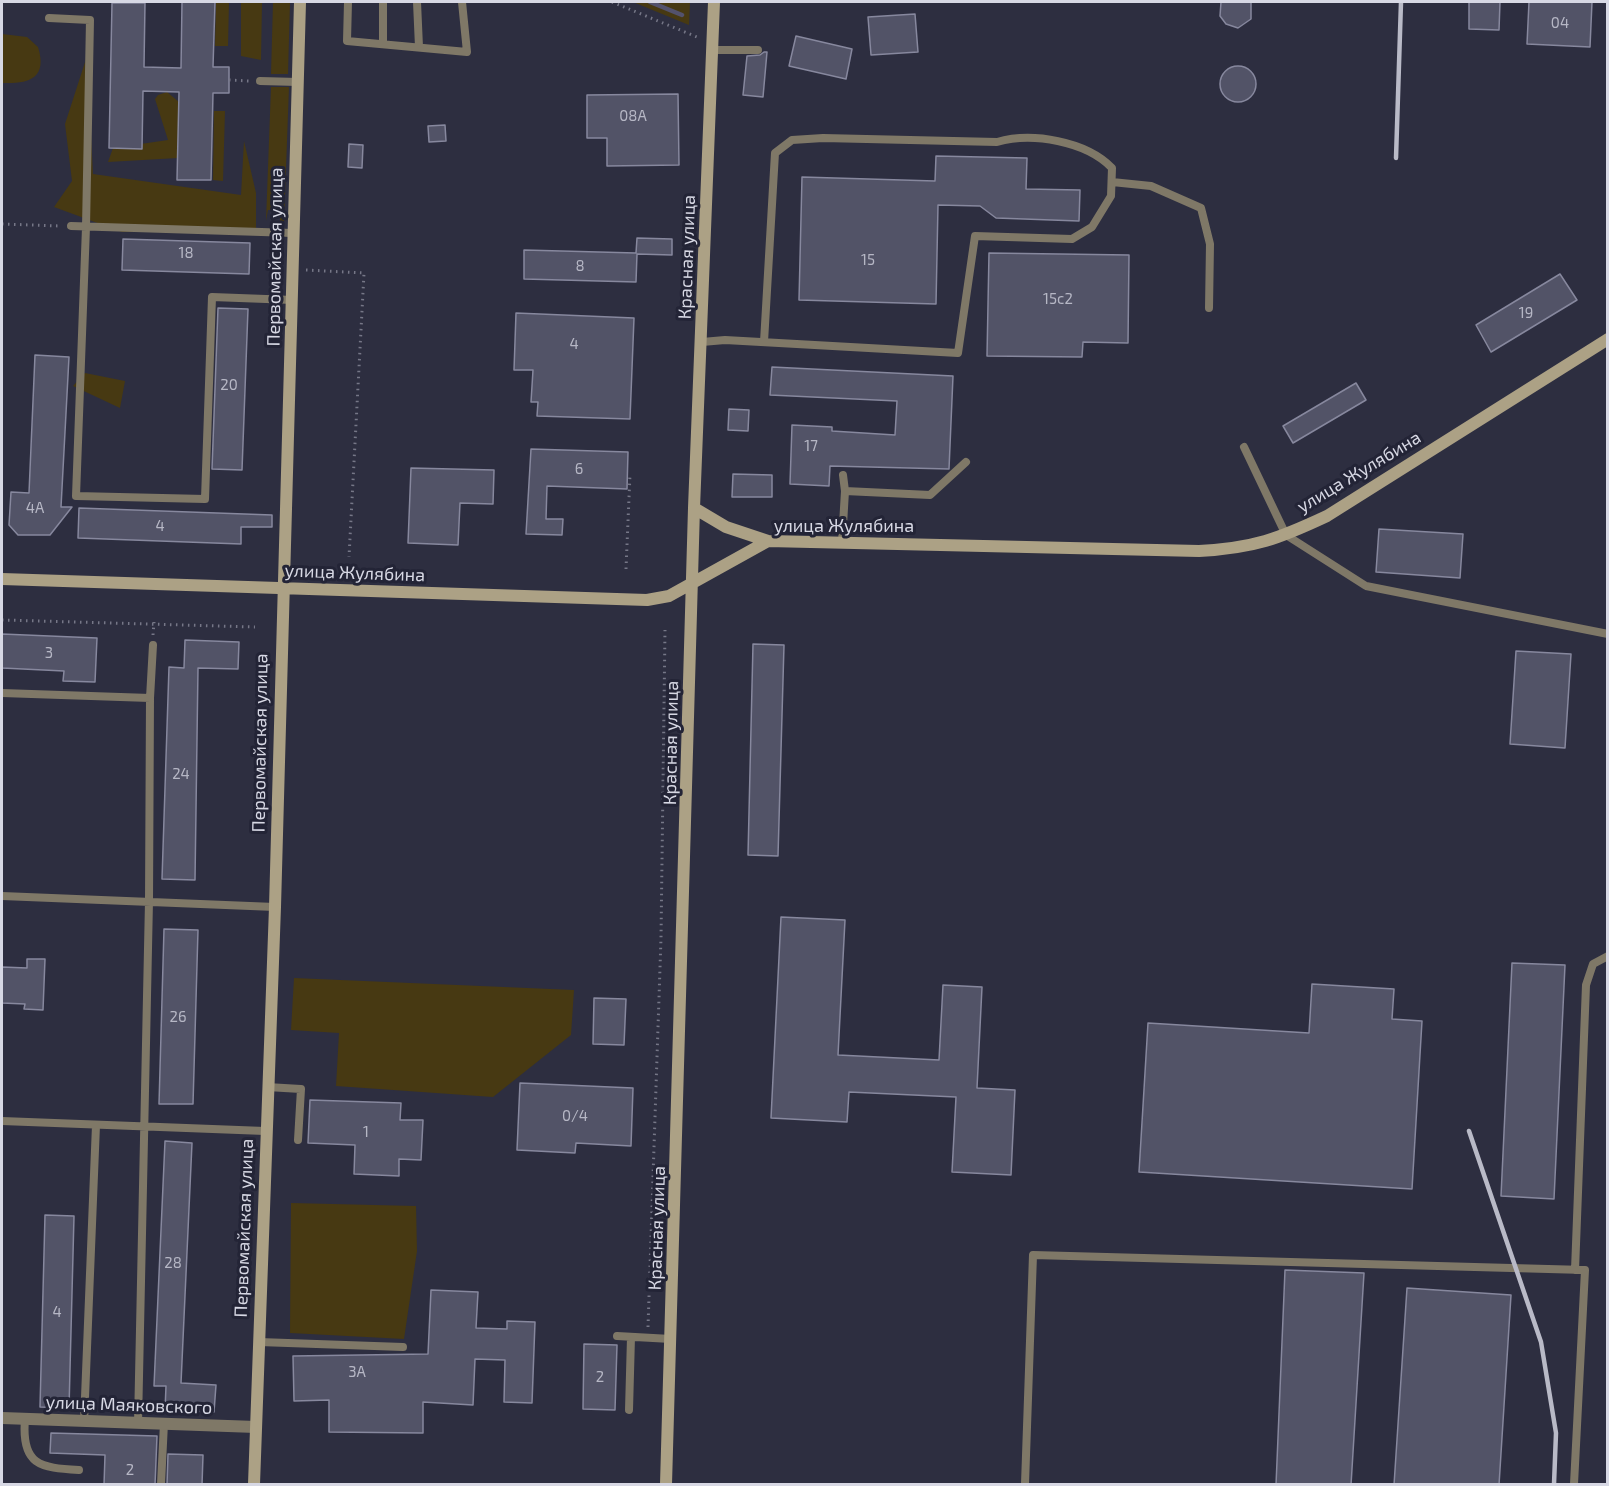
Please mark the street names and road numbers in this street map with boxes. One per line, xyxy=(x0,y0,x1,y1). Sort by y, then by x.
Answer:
street label: Первомайская улица xyxy=(263,167,287,347)
street label: Красная улица xyxy=(674,194,700,320)
street label: улица Жулябина xyxy=(1293,427,1425,517)
street label: улица Жулябина xyxy=(774,515,914,537)
street label: улица Жулябина xyxy=(284,560,426,586)
street label: Первомайская улица xyxy=(248,653,272,833)
street label: Красная улица xyxy=(659,681,683,805)
street label: Первомайская улица xyxy=(230,1138,258,1318)
street label: Красная улица xyxy=(644,1165,670,1291)
street label: улица Маяковского xyxy=(45,1391,213,1419)

